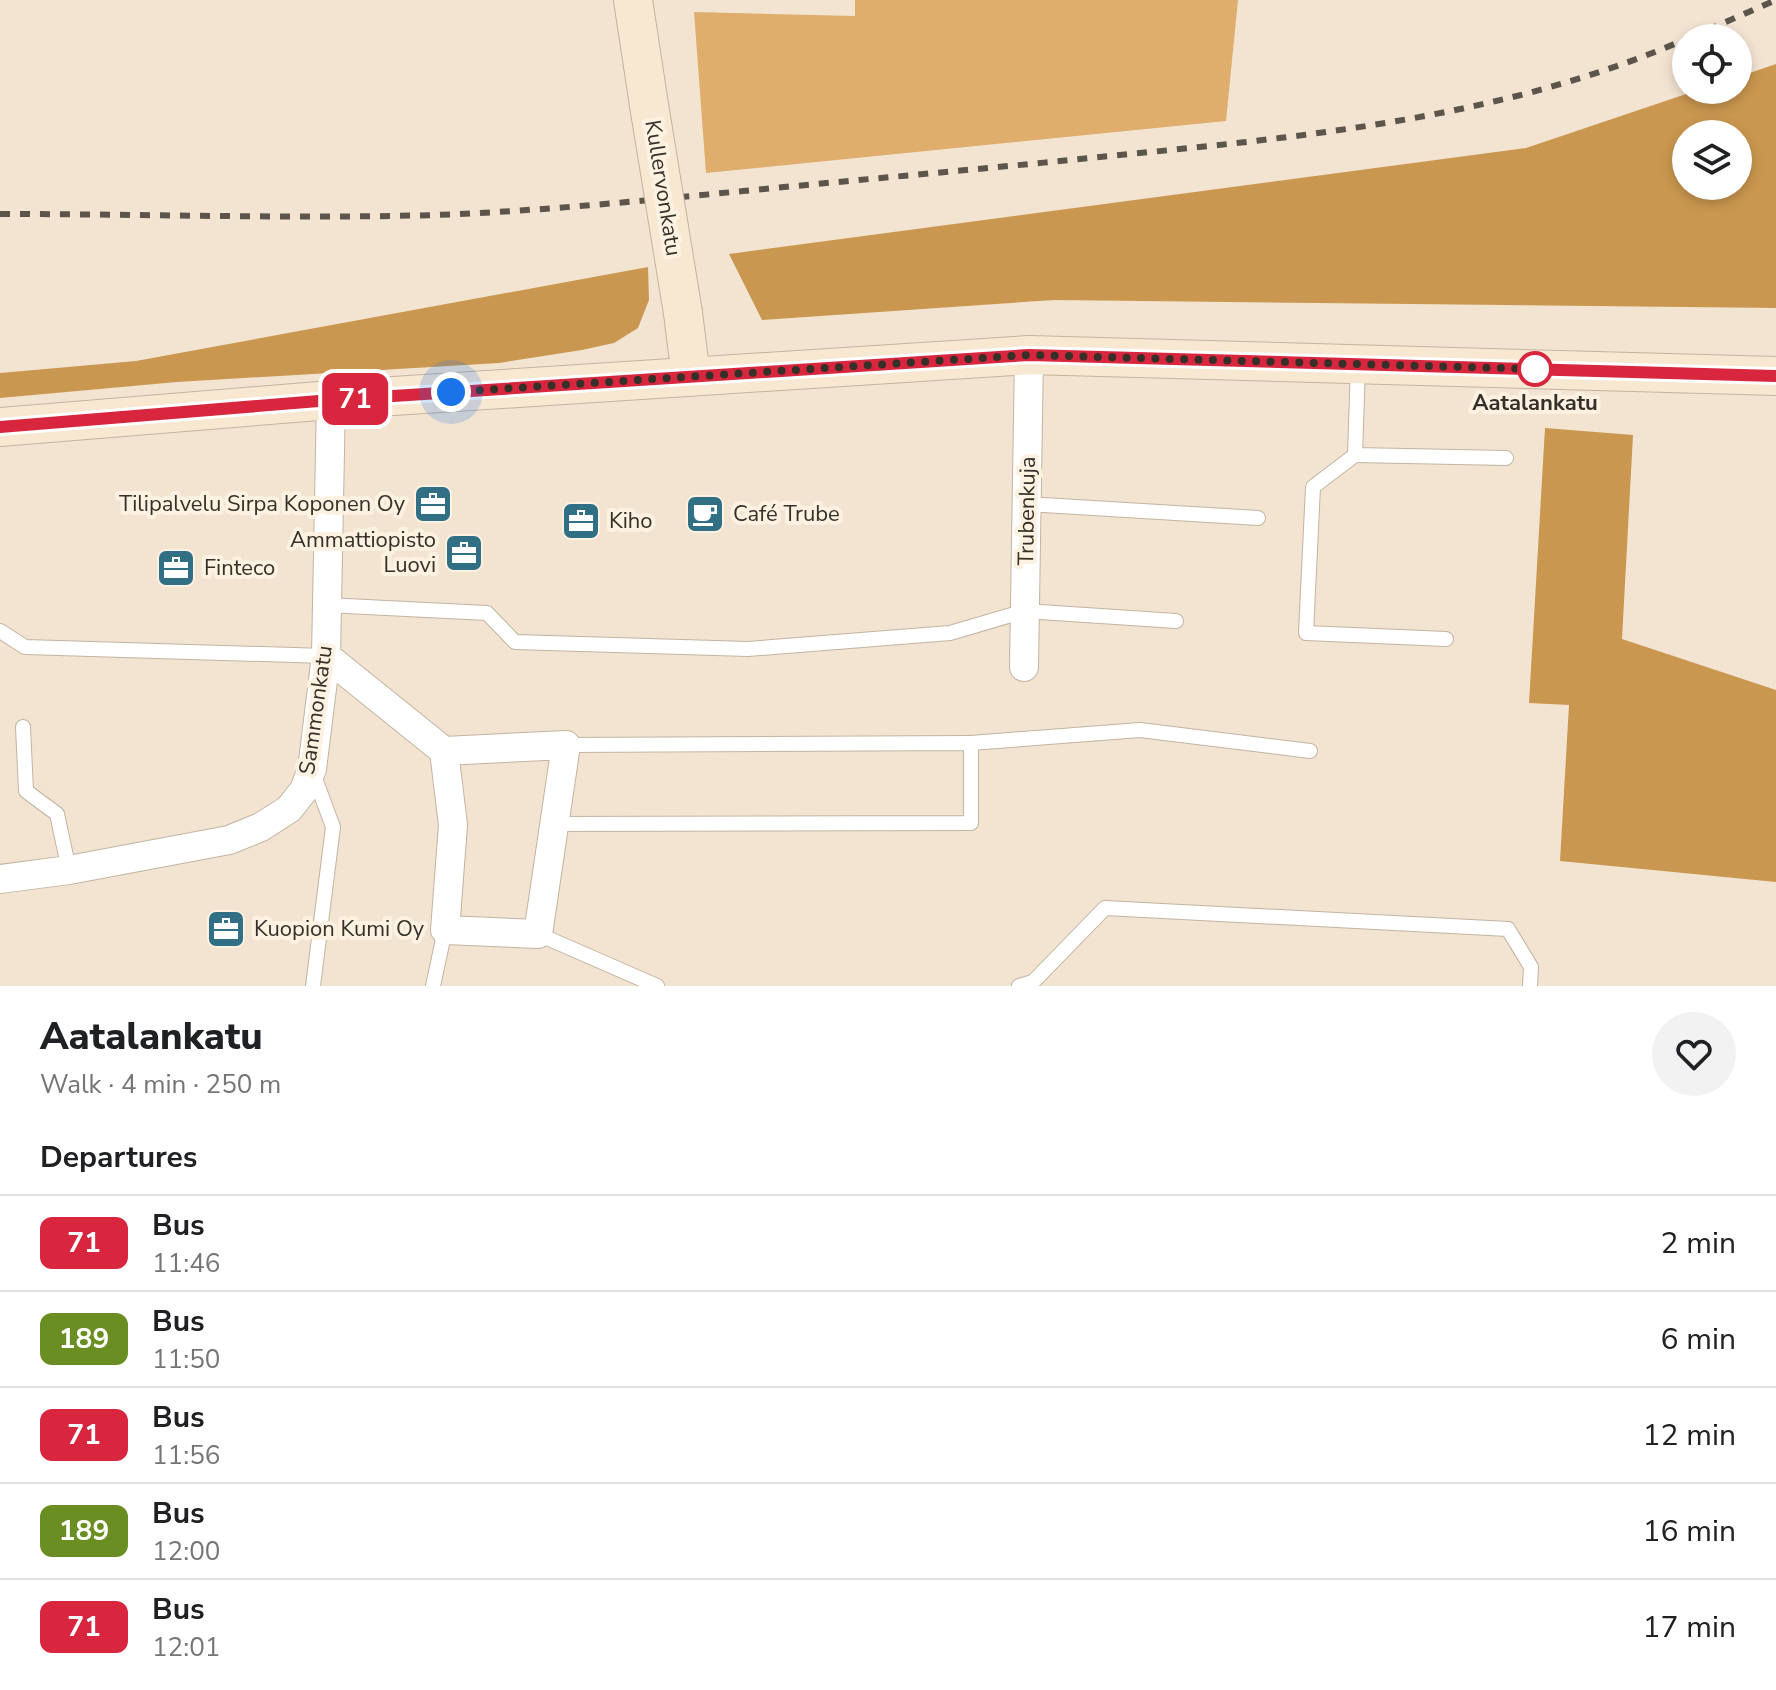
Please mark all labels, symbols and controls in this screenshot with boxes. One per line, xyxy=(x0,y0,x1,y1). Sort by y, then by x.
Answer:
map controls xyxy=(1672,24,1752,200)
button: locate xyxy=(1672,24,1752,104)
street label: Kullervonkatu xyxy=(637,118,689,258)
button: layers xyxy=(1672,120,1752,200)
marker: Aatalankatu xyxy=(1518,352,1552,386)
your location xyxy=(431,372,471,412)
line badge: 71 xyxy=(319,373,391,425)
text: 71 xyxy=(338,380,372,418)
place label: Aatalankatu xyxy=(1472,388,1598,418)
street label: Trubenkuja xyxy=(1011,456,1043,566)
office icon: Tilipalvelu Sirpa Koponen Oy xyxy=(412,483,454,525)
place label: Tilipalvelu Sirpa Koponen Oy xyxy=(119,489,406,519)
cafe icon: Café Trube xyxy=(684,493,726,535)
place label: Café Trube xyxy=(733,499,840,529)
office icon: Kiho xyxy=(560,500,602,542)
place label: Kiho xyxy=(609,506,653,536)
place label: Ammattiopisto Luovi xyxy=(290,525,436,580)
office icon: Ammattiopisto Luovi xyxy=(443,532,485,574)
office icon: Finteco xyxy=(155,547,197,589)
place label: Finteco xyxy=(204,553,275,583)
street label: Sammonkatu xyxy=(292,643,340,777)
office icon: Kuopion Kumi Oy xyxy=(205,908,247,950)
place label: Kuopion Kumi Oy xyxy=(254,914,425,944)
text: Aatalankatu xyxy=(40,1011,263,1062)
button: heart xyxy=(1652,1012,1736,1096)
text: Walk · 4 min · 250 m xyxy=(40,1067,281,1102)
text: Departures xyxy=(40,1137,197,1178)
text: Bus xyxy=(152,1205,205,1246)
text: 2 min xyxy=(1661,1223,1736,1264)
text: 71 xyxy=(67,1224,101,1262)
text: 11:46 xyxy=(152,1246,220,1281)
text: Bus xyxy=(152,1301,205,1342)
text: 6 min xyxy=(1661,1319,1736,1360)
text: 189 xyxy=(59,1320,109,1358)
text: 11:50 xyxy=(152,1342,220,1377)
text: Bus xyxy=(152,1397,205,1438)
text: 12 min xyxy=(1643,1415,1736,1456)
text: 71 xyxy=(67,1416,101,1454)
text: 11:56 xyxy=(152,1438,220,1473)
text: Bus xyxy=(152,1493,205,1534)
text: 16 min xyxy=(1643,1511,1736,1552)
text: 189 xyxy=(59,1512,109,1550)
text: 12:00 xyxy=(152,1534,220,1569)
text: Bus xyxy=(152,1589,205,1630)
text: 17 min xyxy=(1643,1607,1736,1648)
text: 71 xyxy=(67,1608,101,1646)
text: 12:01 xyxy=(152,1630,220,1665)

